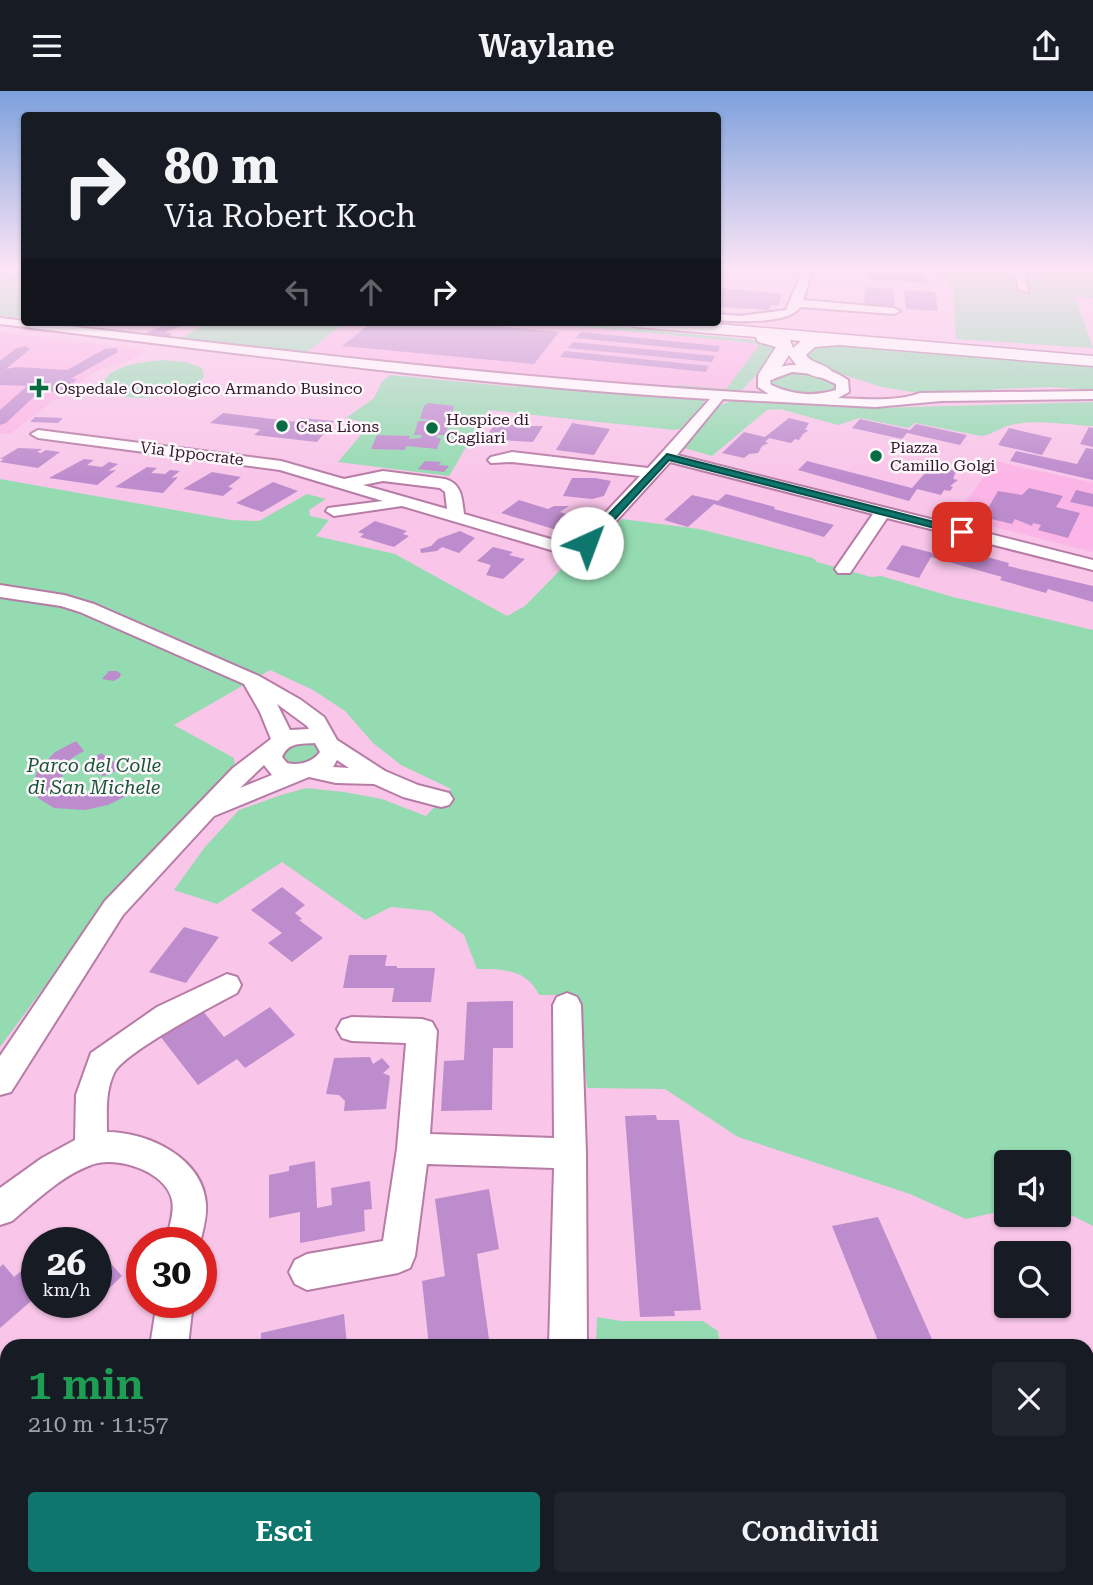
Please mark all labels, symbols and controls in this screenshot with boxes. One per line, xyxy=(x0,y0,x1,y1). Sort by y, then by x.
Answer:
icon: menu xyxy=(28,27,66,65)
text: Waylane xyxy=(478,27,615,65)
icon: share xyxy=(1027,27,1065,65)
text: 80 m xyxy=(164,138,279,195)
icon: right xyxy=(49,140,140,231)
text: Via Robert Koch xyxy=(164,197,416,235)
icon: left xyxy=(279,273,317,311)
icon: ahead xyxy=(352,273,390,311)
icon: right xyxy=(425,273,463,311)
marker: Ospedale Oncologico Armando Businco xyxy=(29,378,49,398)
place label: Ospedale Oncologico Armando Businco xyxy=(55,379,363,398)
place label: Hospice di Cagliari xyxy=(446,410,529,447)
place label: Casa Lions xyxy=(296,417,380,436)
marker: Casa Lions xyxy=(274,418,290,434)
marker: Hospice di Cagliari xyxy=(424,420,440,436)
street label: Via Ippocrate xyxy=(139,438,245,469)
place label: Piazza Camillo Golgi xyxy=(890,438,995,475)
marker: Piazza Camillo Golgi xyxy=(868,448,884,464)
pin xyxy=(932,502,992,562)
position arrow xyxy=(550,506,624,580)
icon: arrive xyxy=(943,513,981,551)
park label: Parco del Colle di San Michele xyxy=(26,754,162,799)
map controls xyxy=(994,1150,1071,1318)
button: sound xyxy=(994,1150,1071,1227)
speed limit sign: 30 xyxy=(126,1227,217,1318)
button: search xyxy=(994,1241,1071,1318)
text: 26 xyxy=(47,1243,86,1284)
text: km/h xyxy=(42,1279,91,1300)
text: 1 min xyxy=(28,1360,144,1409)
button: close xyxy=(992,1362,1066,1436)
text: 210 m · 11:57 xyxy=(28,1411,168,1438)
button: Esci xyxy=(28,1492,540,1572)
button: Condividi xyxy=(554,1492,1066,1572)

